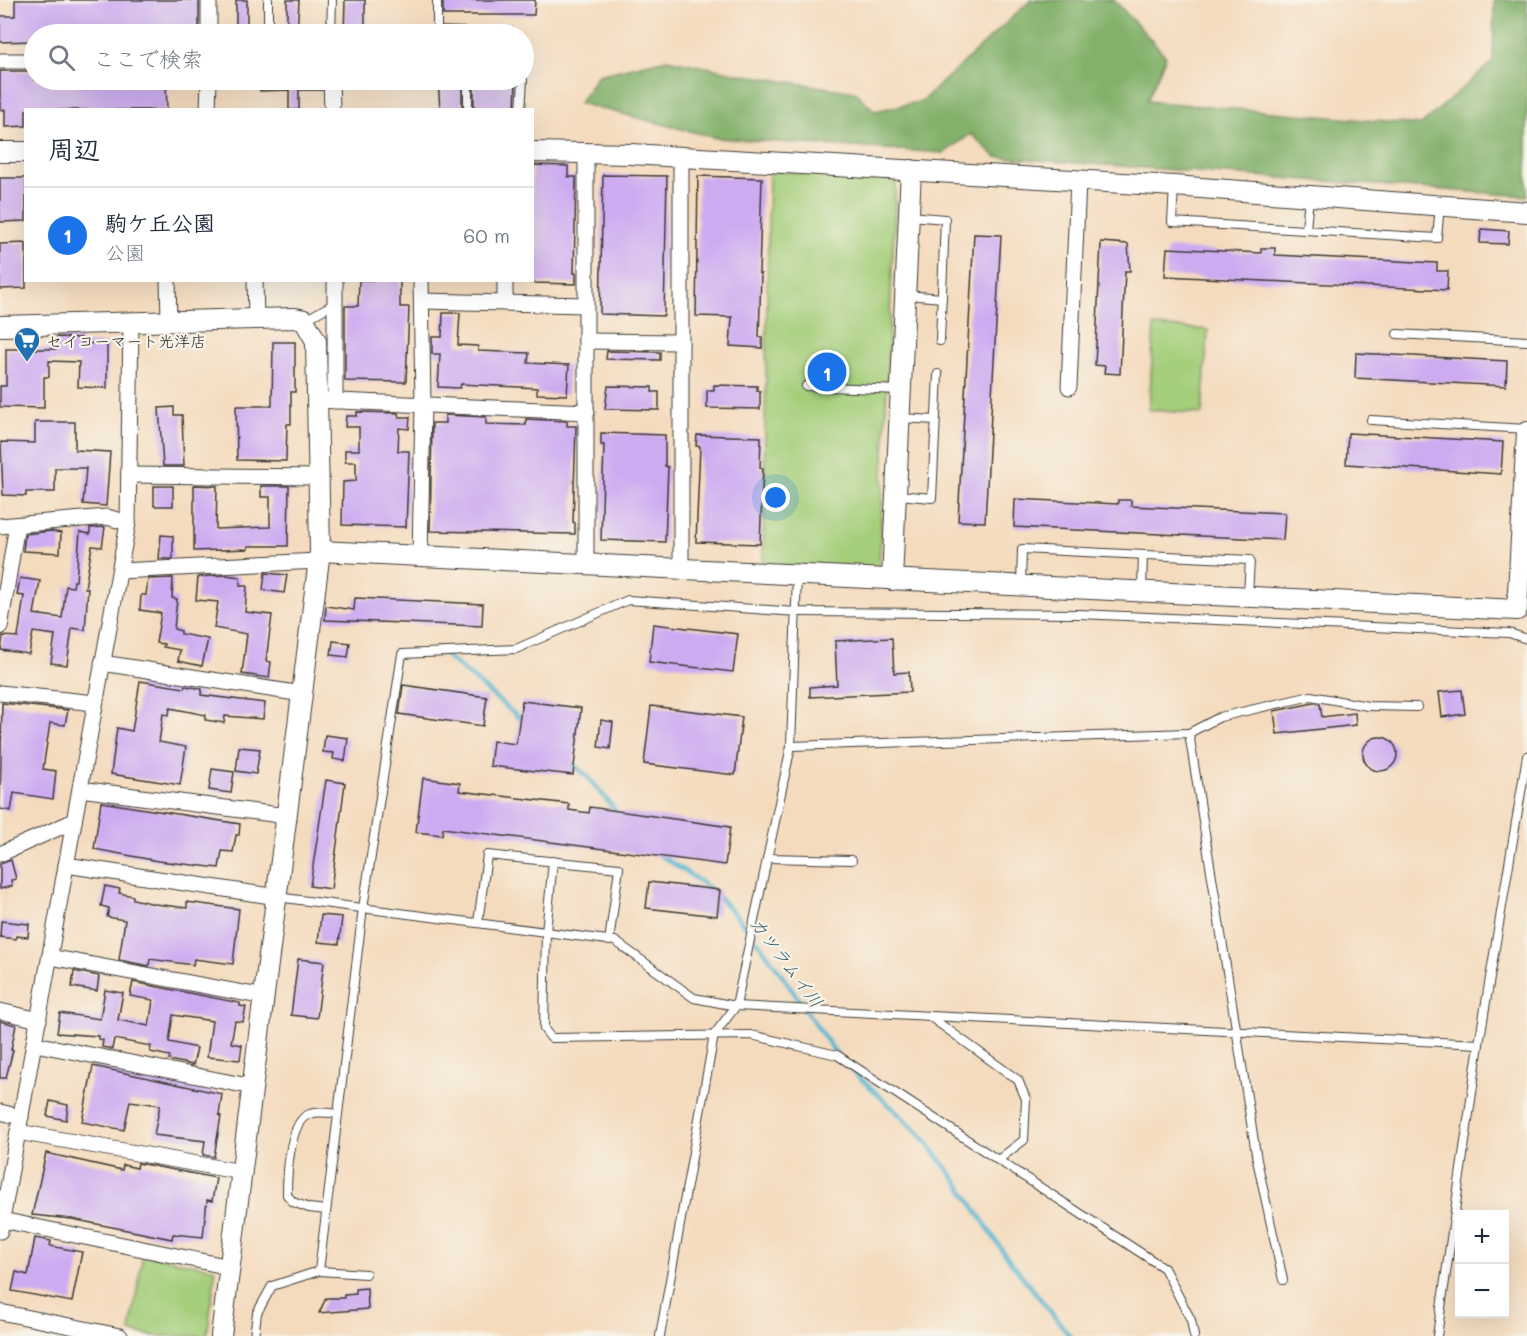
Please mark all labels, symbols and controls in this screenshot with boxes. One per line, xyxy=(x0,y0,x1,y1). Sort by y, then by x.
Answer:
search box xyxy=(24,24,534,90)
icon: search xyxy=(45,41,78,74)
text: ここで検索 xyxy=(93,44,203,73)
text: 周辺 xyxy=(48,132,100,166)
text: 駒ケ丘公園 xyxy=(105,208,215,237)
text: 1 xyxy=(63,222,72,248)
text: 60 m xyxy=(463,222,510,248)
text: 公園 xyxy=(105,239,145,265)
supermarket icon: セイコーマート光洋店 xyxy=(12,325,42,363)
place label: セイコーマート光洋店 xyxy=(46,330,206,351)
pin: 1 xyxy=(808,350,846,394)
your location xyxy=(761,483,790,512)
water label: カツラムイ川 xyxy=(745,912,829,1012)
map controls xyxy=(1455,1210,1509,1318)
button: + xyxy=(1455,1210,1509,1264)
button: − xyxy=(1455,1264,1509,1318)

